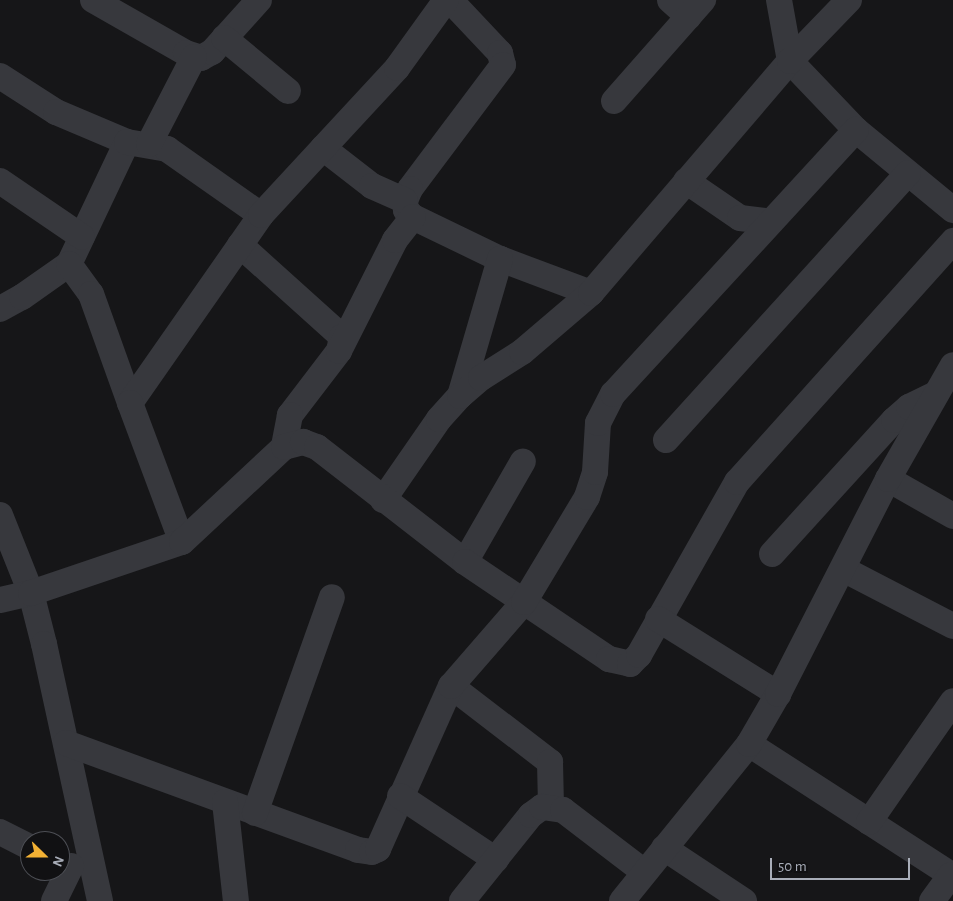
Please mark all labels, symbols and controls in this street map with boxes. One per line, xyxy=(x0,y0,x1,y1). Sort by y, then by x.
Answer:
north arrow xyxy=(20,831,70,881)
scale bar xyxy=(773,848,913,880)
text: N xyxy=(50,854,66,868)
text: 50 m xyxy=(778,859,807,874)

